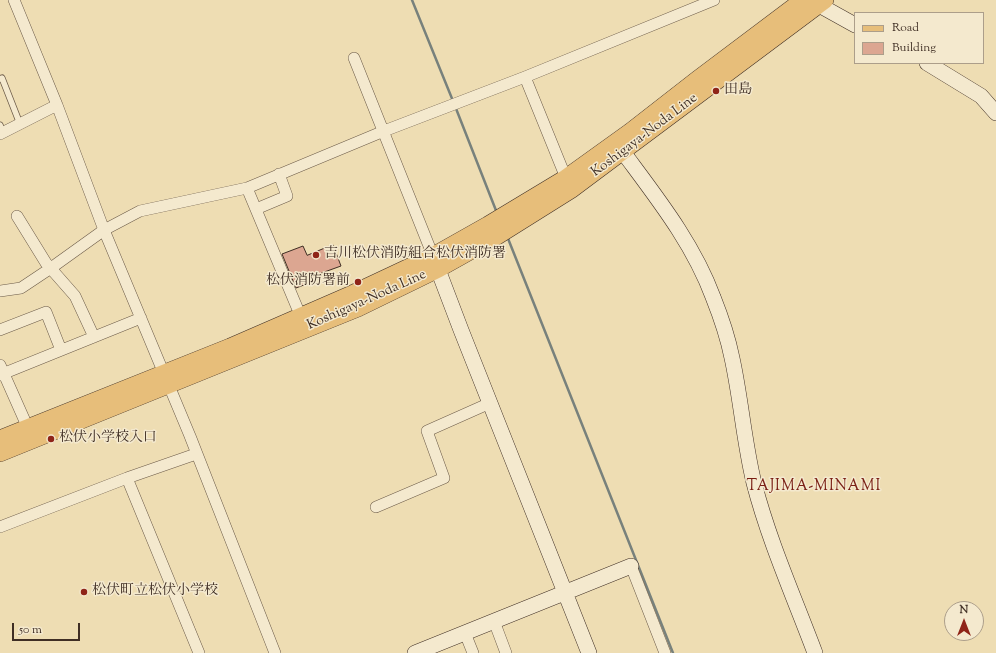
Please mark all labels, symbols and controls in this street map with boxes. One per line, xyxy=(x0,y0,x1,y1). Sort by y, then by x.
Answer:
legend xyxy=(854,12,984,64)
text: Road xyxy=(892,19,919,37)
text: Building xyxy=(892,39,936,57)
place label: 田島 xyxy=(724,83,752,99)
marker: 田島 xyxy=(711,86,721,96)
street label: Koshigaya-Noda Line xyxy=(589,91,701,181)
place label: 吉川松伏消防組合松伏消防署 xyxy=(324,247,506,263)
marker: 吉川松伏消防組合松伏消防署 xyxy=(311,250,321,260)
street label: Koshigaya-Noda Line xyxy=(305,267,429,335)
place label: 松伏消防署前 xyxy=(266,274,350,290)
marker: 松伏消防署前 xyxy=(353,277,363,287)
place label: 松伏小学校入口 xyxy=(59,431,157,447)
marker: 松伏小学校入口 xyxy=(46,434,56,444)
district label: TAJIMA-MINAMI xyxy=(747,478,881,496)
place label: 松伏町立松伏小学校 xyxy=(92,584,218,600)
marker: 松伏町立松伏小学校 xyxy=(79,587,89,597)
north arrow xyxy=(944,601,984,641)
text: N xyxy=(960,602,968,618)
scale bar xyxy=(14,615,82,641)
text: 50 m xyxy=(19,621,42,639)

